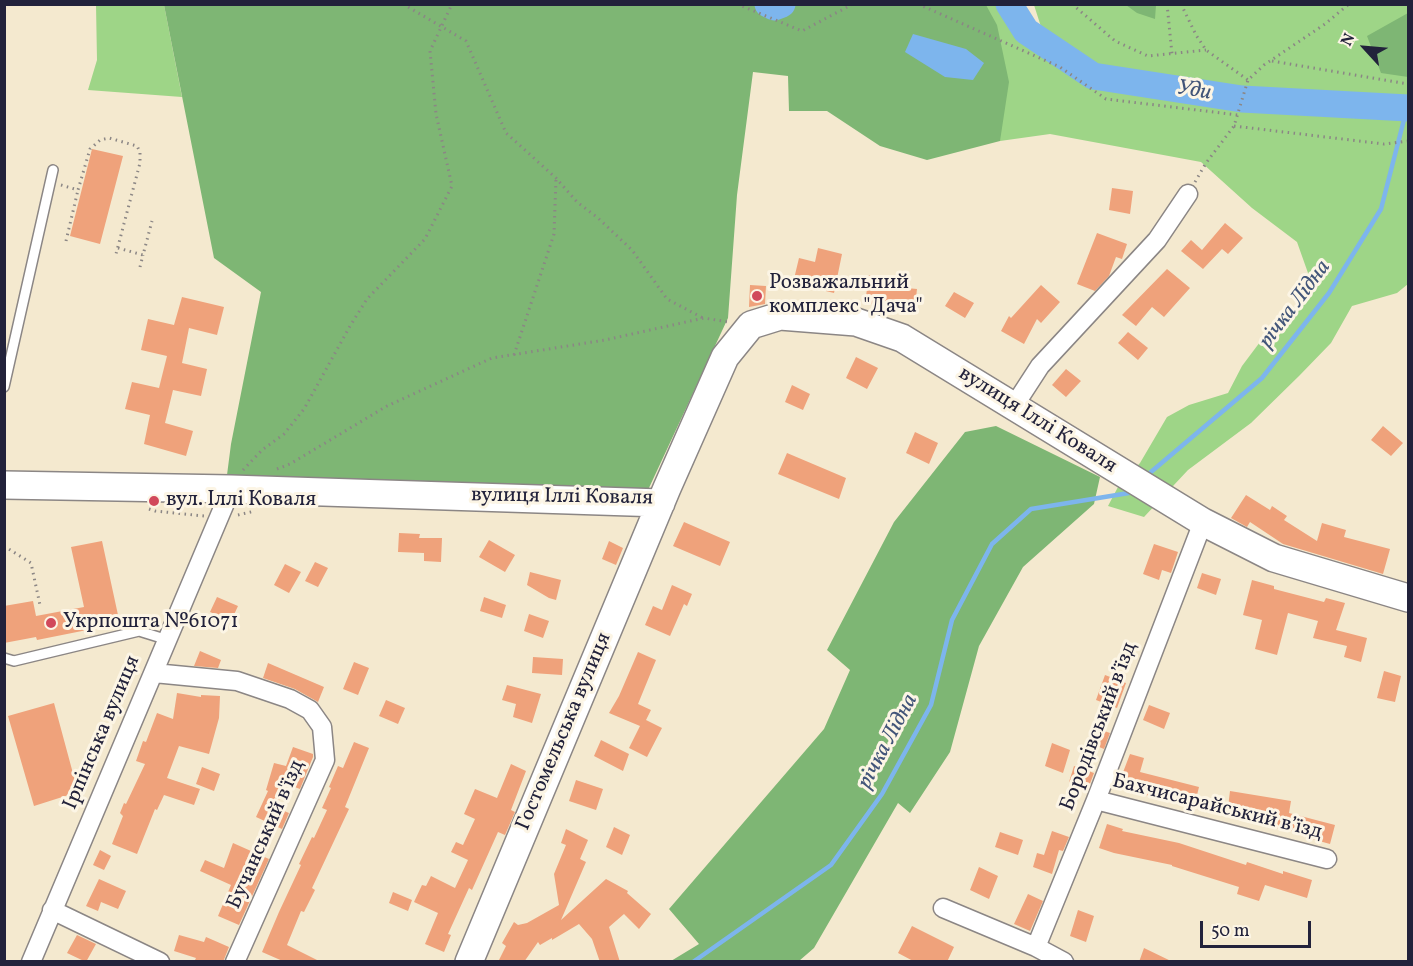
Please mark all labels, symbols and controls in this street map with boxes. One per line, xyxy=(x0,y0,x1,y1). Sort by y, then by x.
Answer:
north arrow xyxy=(1335,18,1395,78)
text: N xyxy=(1336,30,1361,50)
water label: Уди xyxy=(1175,76,1213,108)
water label: річка Лідна xyxy=(1254,256,1338,354)
place label: Розважальний комплекс "Дача" xyxy=(769,271,923,321)
marker: Розважальний комплекс "Дача" xyxy=(750,289,764,303)
street label: вулиця Іллі Коваля xyxy=(953,362,1121,480)
street label: вулиця Іллі Коваля xyxy=(471,484,653,512)
place label: вул. Іллі Коваля xyxy=(166,488,316,514)
marker: вул. Іллі Коваля xyxy=(147,494,161,508)
place label: Укрпошта №61071 xyxy=(63,610,239,636)
marker: Укрпошта №61071 xyxy=(44,616,58,630)
street label: Гостомельська вулиця xyxy=(512,629,618,835)
street label: Бородівський в’їзд xyxy=(1056,639,1144,815)
street label: Ірпінська вулиця xyxy=(59,652,147,814)
water label: річка Лідна xyxy=(853,690,925,794)
street label: Бучанський в'їзд xyxy=(223,757,311,913)
street label: Бахчисарайський в’їзд xyxy=(1109,770,1325,846)
scale bar xyxy=(1203,909,1314,947)
text: 50 m xyxy=(1211,919,1250,944)

